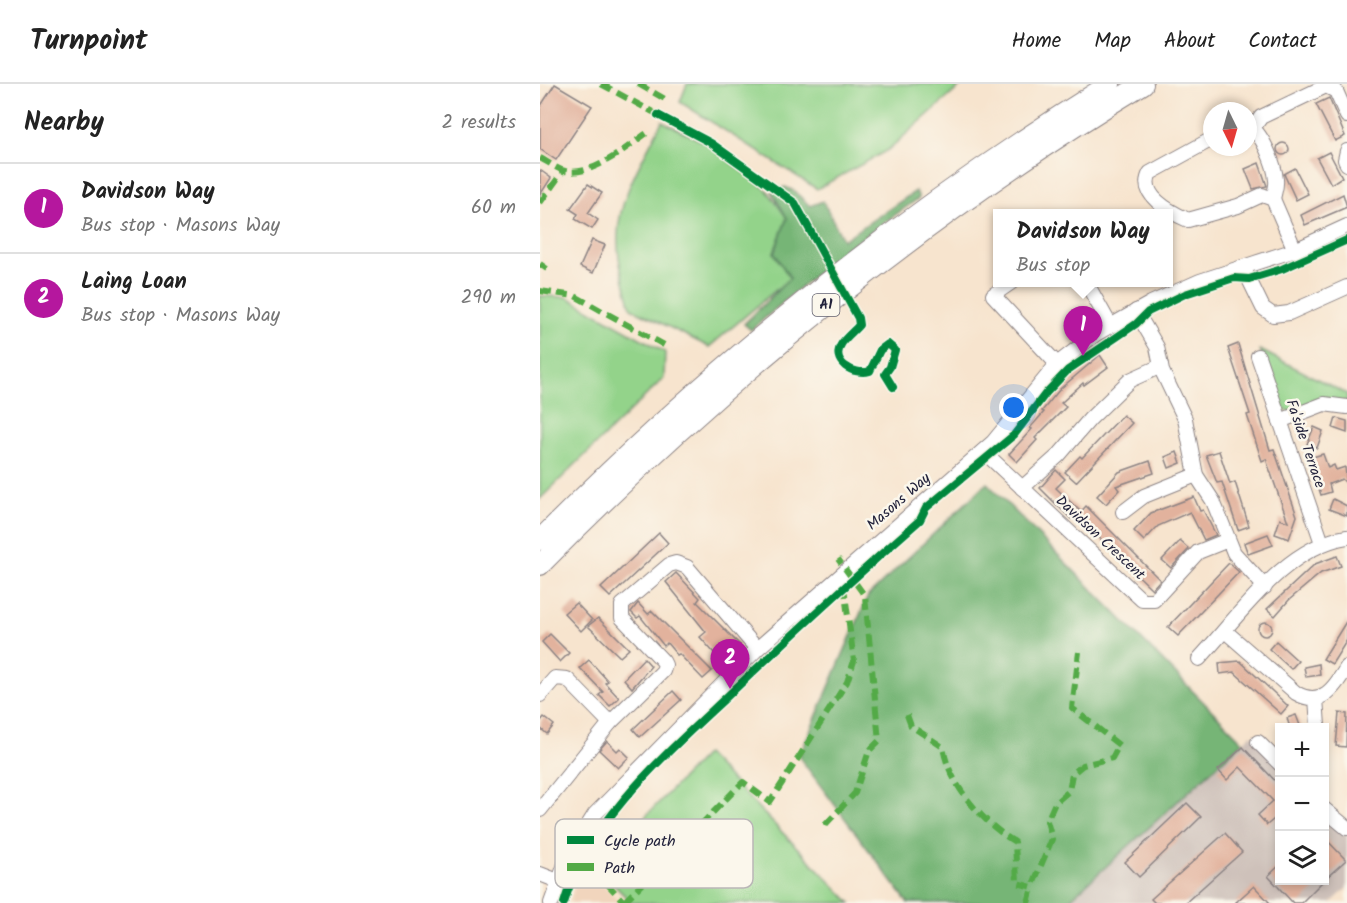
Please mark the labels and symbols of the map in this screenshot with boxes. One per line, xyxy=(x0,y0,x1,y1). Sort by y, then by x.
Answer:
north arrow xyxy=(1203,102,1257,156)
road number: A1 xyxy=(812,294,840,316)
pin: 1 xyxy=(1064,306,1102,356)
your location xyxy=(999,393,1028,422)
street label: Fa'side Terrace xyxy=(1279,396,1331,492)
street label: Masons Way xyxy=(862,467,937,537)
street label: Davidson Crescent xyxy=(1050,490,1151,586)
pin: 2 xyxy=(710,640,750,689)
legend xyxy=(555,819,753,888)
text: Cycle path xyxy=(604,829,676,854)
text: Path xyxy=(604,856,635,881)

